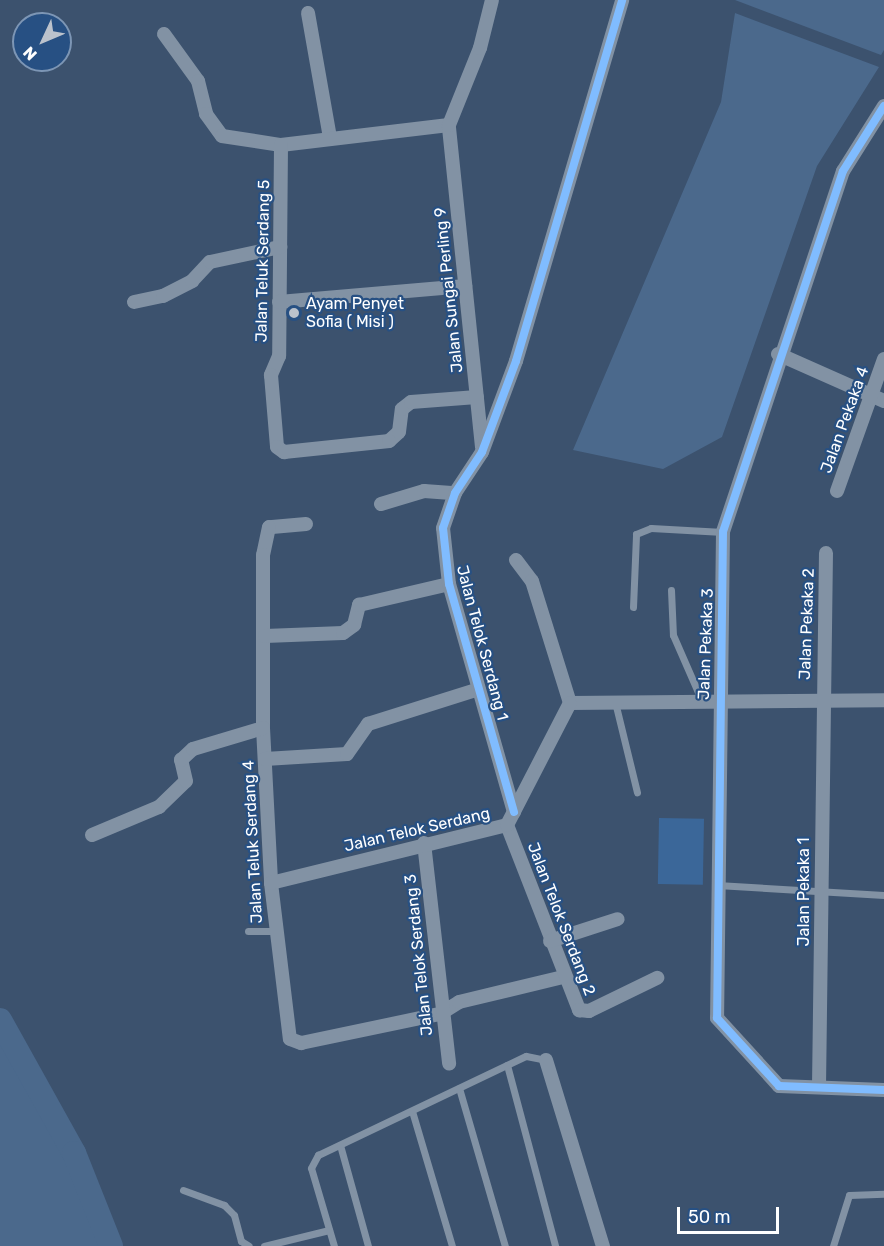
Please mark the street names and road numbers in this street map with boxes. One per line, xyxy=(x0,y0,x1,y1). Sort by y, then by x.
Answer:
street label: Jalan Teluk Serdang 5 xyxy=(252,179,274,343)
street label: Jalan Sungai Perling 9 xyxy=(431,206,467,374)
street label: Jalan Pekaka 4 xyxy=(817,364,873,476)
street label: Jalan Telok Serdang 1 xyxy=(452,563,512,723)
street label: Jalan Pekaka 2 xyxy=(795,568,819,680)
street label: Jalan Pekaka 3 xyxy=(694,588,718,700)
street label: Jalan Teluk Serdang 4 xyxy=(239,760,267,924)
street label: Jalan Telok Serdang xyxy=(342,804,492,856)
street label: Jalan Pekaka 1 xyxy=(794,838,814,946)
street label: Jalan Telok Serdang 2 xyxy=(523,840,599,998)
street label: Jalan Telok Serdang 3 xyxy=(401,873,437,1037)

